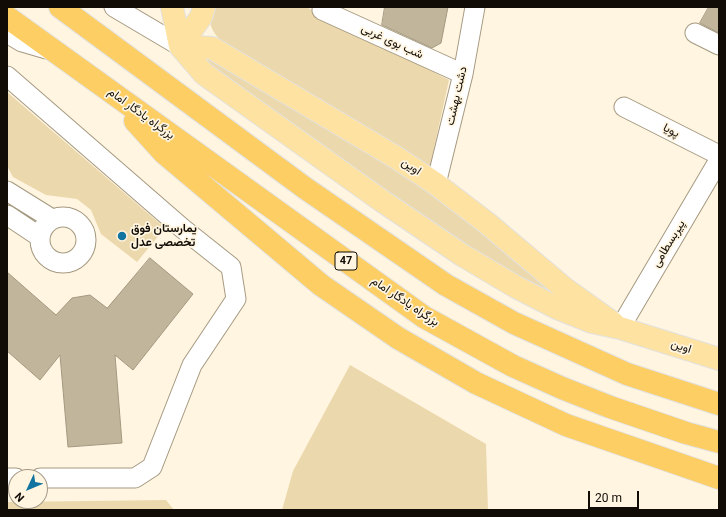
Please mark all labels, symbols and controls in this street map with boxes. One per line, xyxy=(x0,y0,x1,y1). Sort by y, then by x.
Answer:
street label: شب بوی غربی xyxy=(359,21,425,63)
street label: دشت بهشت xyxy=(443,65,471,127)
street label: بزرگراه یادگار امام xyxy=(105,85,177,143)
street label: پویا xyxy=(660,121,682,141)
street label: اوین xyxy=(398,155,424,179)
street label: پیربسطامی xyxy=(649,218,689,270)
place label: یمارستان فوق تخصصی عدل xyxy=(131,222,197,250)
marker: یمارستان فوق تخصصی عدل xyxy=(116,230,128,242)
road number: 47 xyxy=(335,252,357,270)
street label: بزرگراه یادگار امام xyxy=(368,274,442,330)
street label: اوین xyxy=(669,337,693,357)
north arrow xyxy=(8,469,48,509)
scale bar xyxy=(590,483,641,509)
text: N xyxy=(12,490,27,504)
text: 20 m xyxy=(595,491,622,505)

